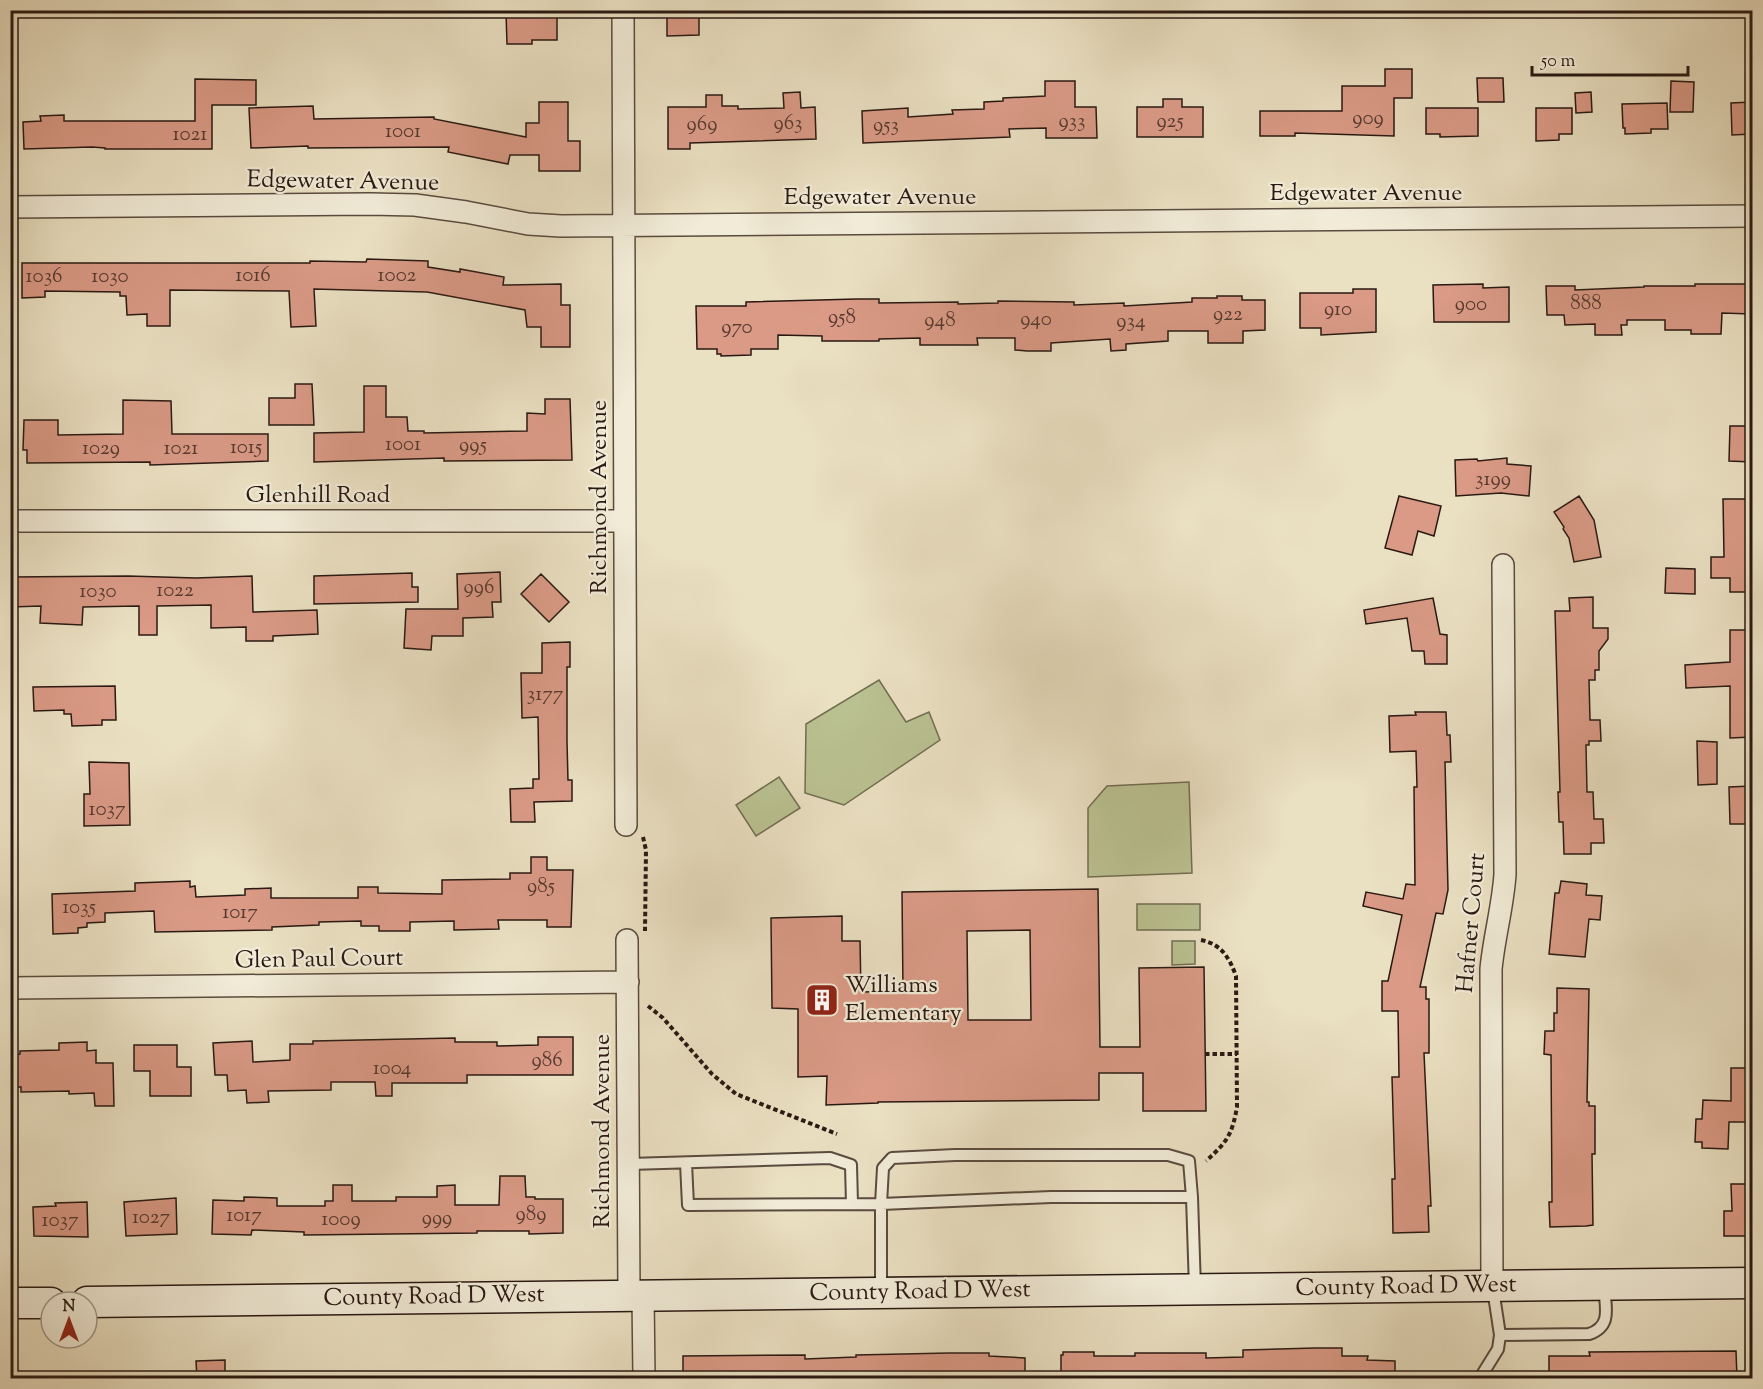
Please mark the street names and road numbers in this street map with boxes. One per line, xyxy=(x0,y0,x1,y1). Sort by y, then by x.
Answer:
street label: Edgewater Avenue xyxy=(246,163,440,201)
street label: Edgewater Avenue xyxy=(1270,177,1462,211)
street label: Edgewater Avenue xyxy=(784,181,976,215)
street label: Richmond Avenue xyxy=(583,400,617,594)
street label: Glenhill Road xyxy=(246,479,391,513)
street label: Hafner Court xyxy=(1449,852,1495,994)
street label: Glen Paul Court xyxy=(234,942,404,978)
street label: Richmond Avenue xyxy=(586,1034,620,1228)
street label: County Road D West xyxy=(1295,1268,1517,1306)
street label: County Road D West xyxy=(809,1273,1031,1311)
street label: County Road D West xyxy=(323,1278,545,1316)

